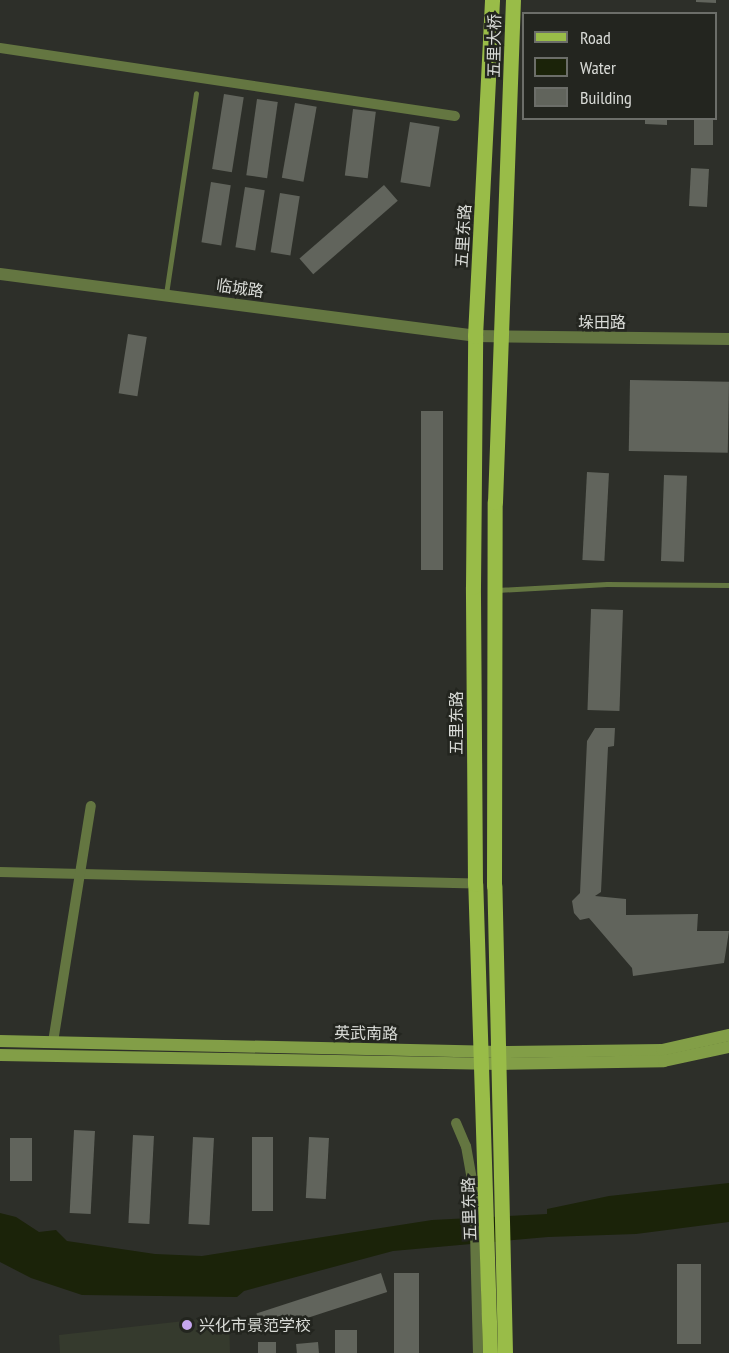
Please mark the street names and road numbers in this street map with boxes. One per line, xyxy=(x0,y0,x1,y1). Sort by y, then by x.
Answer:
street label: 五里大桥 xyxy=(484,14,504,78)
street label: 五里东路 xyxy=(452,204,474,268)
street label: 临城路 xyxy=(215,275,265,301)
street label: 垛田路 xyxy=(578,312,626,332)
street label: 五里东路 xyxy=(446,691,466,755)
street label: 英武南路 xyxy=(334,1023,398,1043)
street label: 五里东路 xyxy=(458,1177,480,1241)

